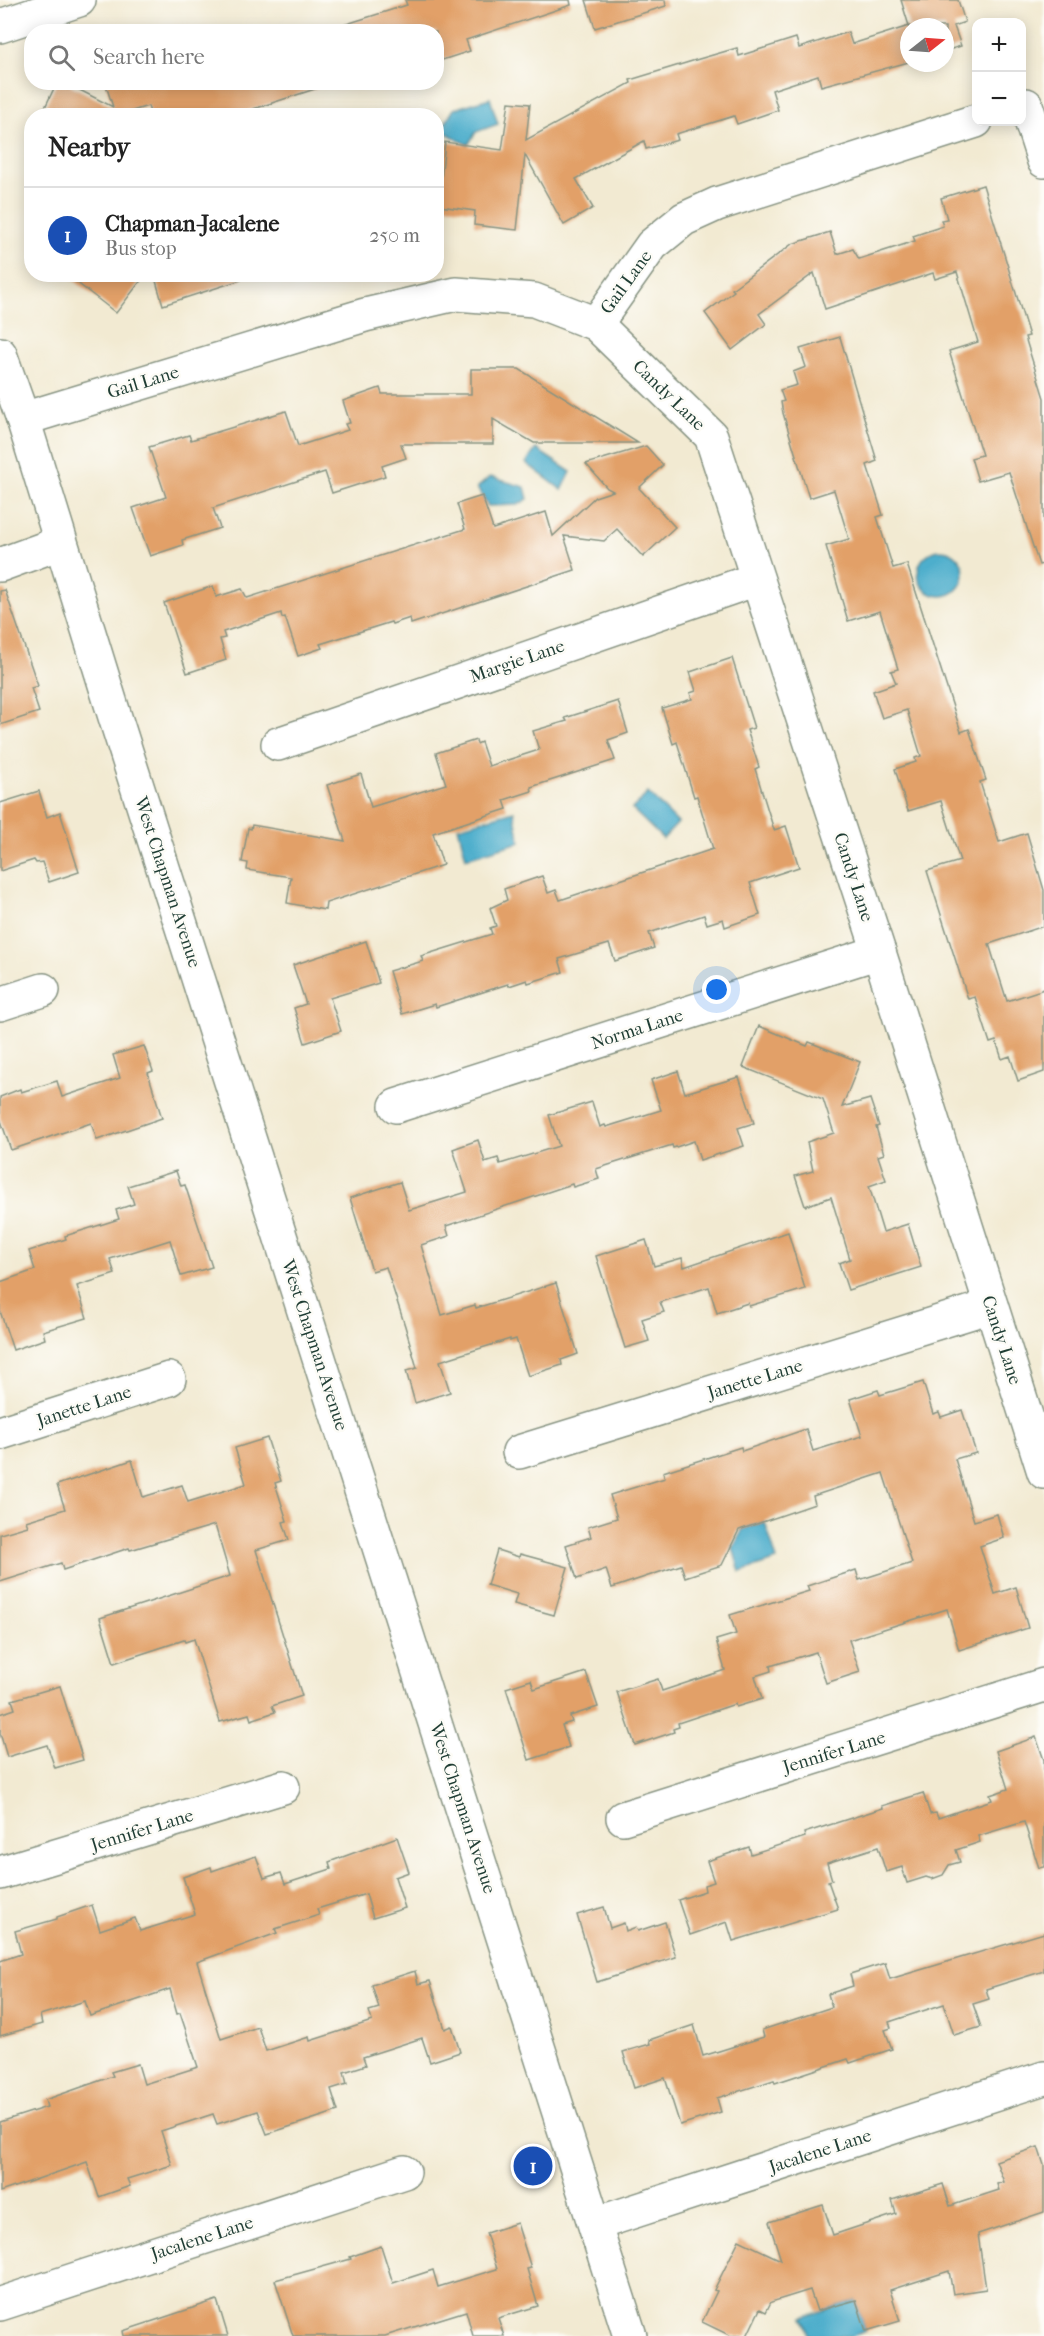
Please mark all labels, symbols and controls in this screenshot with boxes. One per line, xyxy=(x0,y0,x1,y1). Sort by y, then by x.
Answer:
north arrow xyxy=(900,18,954,72)
map controls xyxy=(972,18,1026,126)
button: + xyxy=(972,18,1026,72)
search box xyxy=(24,24,444,90)
icon: search xyxy=(45,41,78,74)
text: Search here xyxy=(93,44,205,70)
button: − xyxy=(972,72,1026,126)
text: Nearby xyxy=(48,132,130,163)
text: Chapman-Jacalene xyxy=(105,211,279,237)
text: 1 xyxy=(64,224,71,247)
text: 250 m xyxy=(369,224,420,247)
text: Bus stop xyxy=(105,237,177,260)
street label: Gail Lane xyxy=(596,246,657,318)
street label: Candy Lane xyxy=(628,356,709,435)
street label: Gail Lane xyxy=(105,362,182,403)
street label: Margie Lane xyxy=(467,635,567,687)
street label: West Chapman Avenue xyxy=(130,793,205,970)
street label: Candy Lane xyxy=(829,830,878,924)
your location xyxy=(702,975,731,1004)
street label: Norma Lane xyxy=(588,1005,686,1054)
street label: West Chapman Avenue xyxy=(277,1256,352,1433)
street label: Candy Lane xyxy=(977,1293,1026,1387)
street label: Janette Lane xyxy=(703,1355,805,1404)
street label: Janette Lane xyxy=(32,1381,134,1432)
street label: West Chapman Avenue xyxy=(425,1719,500,1896)
street label: Jennifer Lane xyxy=(778,1727,888,1779)
street label: Jennifer Lane xyxy=(86,1805,196,1857)
street label: Jacalene Lane xyxy=(764,2125,874,2179)
pin: 1 xyxy=(514,2144,552,2188)
street label: Jacalene Lane xyxy=(146,2212,256,2266)

